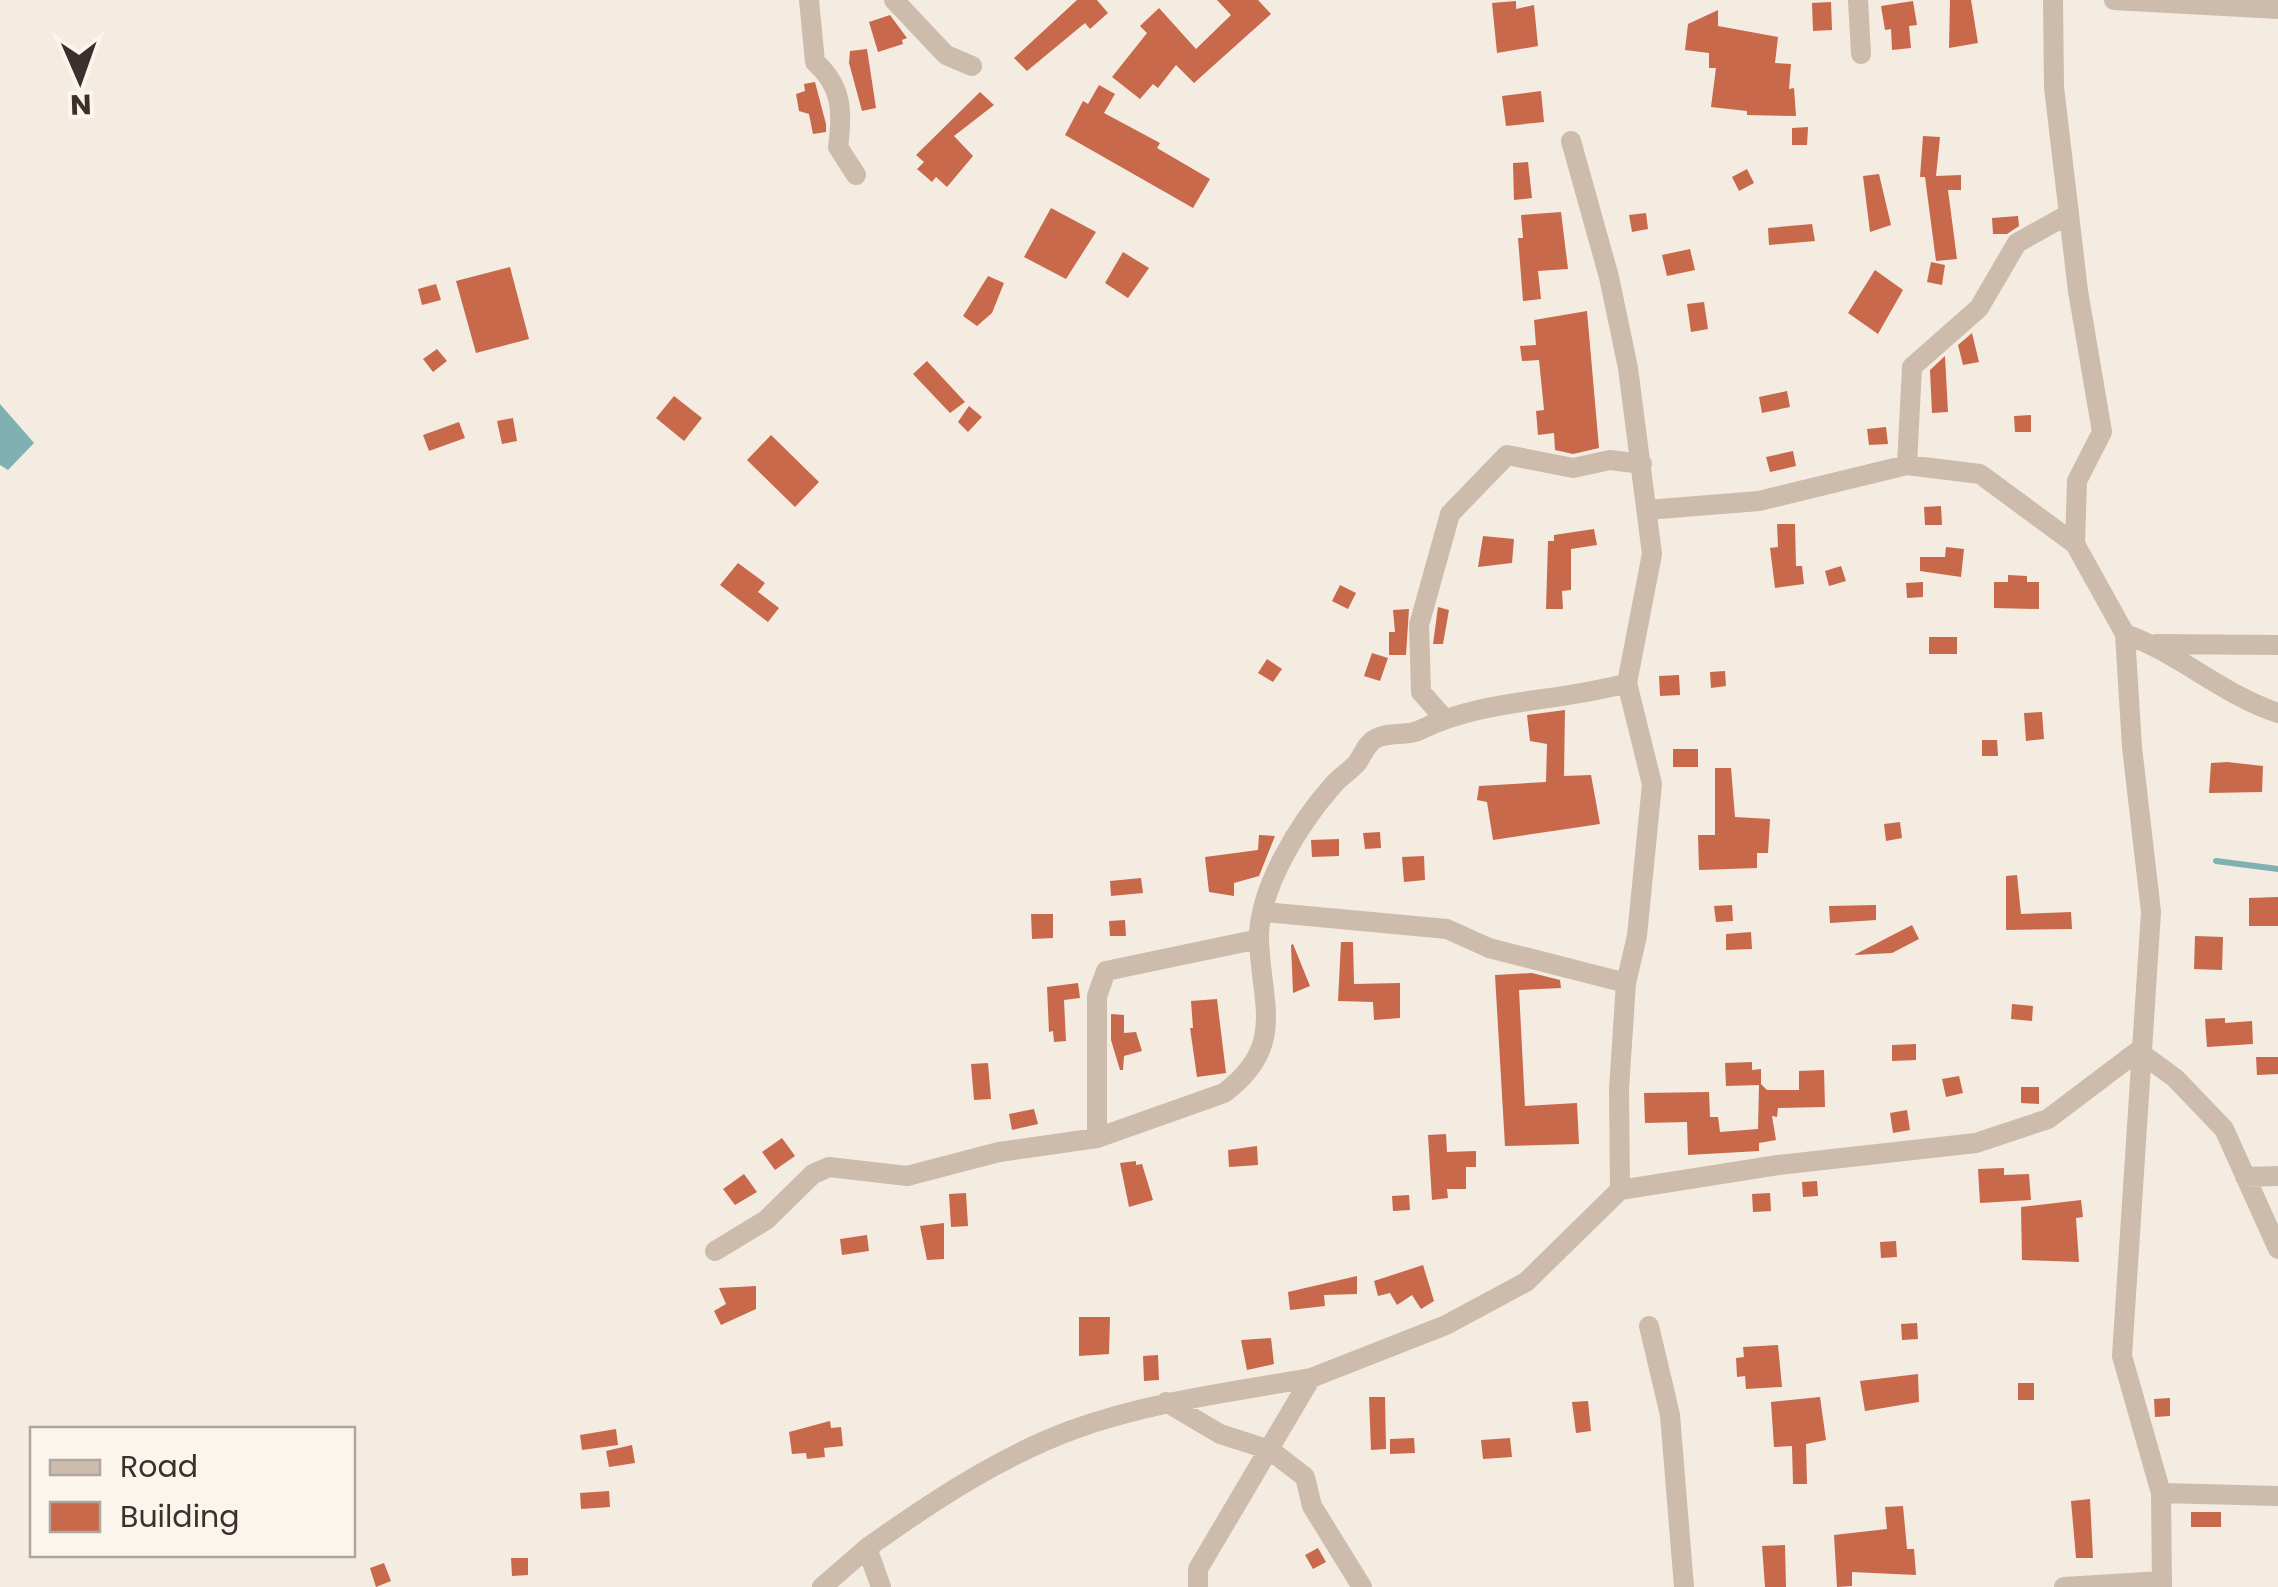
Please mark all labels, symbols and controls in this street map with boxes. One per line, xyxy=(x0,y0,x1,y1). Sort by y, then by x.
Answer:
north arrow xyxy=(30,30,130,130)
text: N xyxy=(70,85,92,124)
legend xyxy=(30,1427,355,1557)
text: Road xyxy=(120,1445,198,1488)
text: Building xyxy=(120,1495,240,1538)

